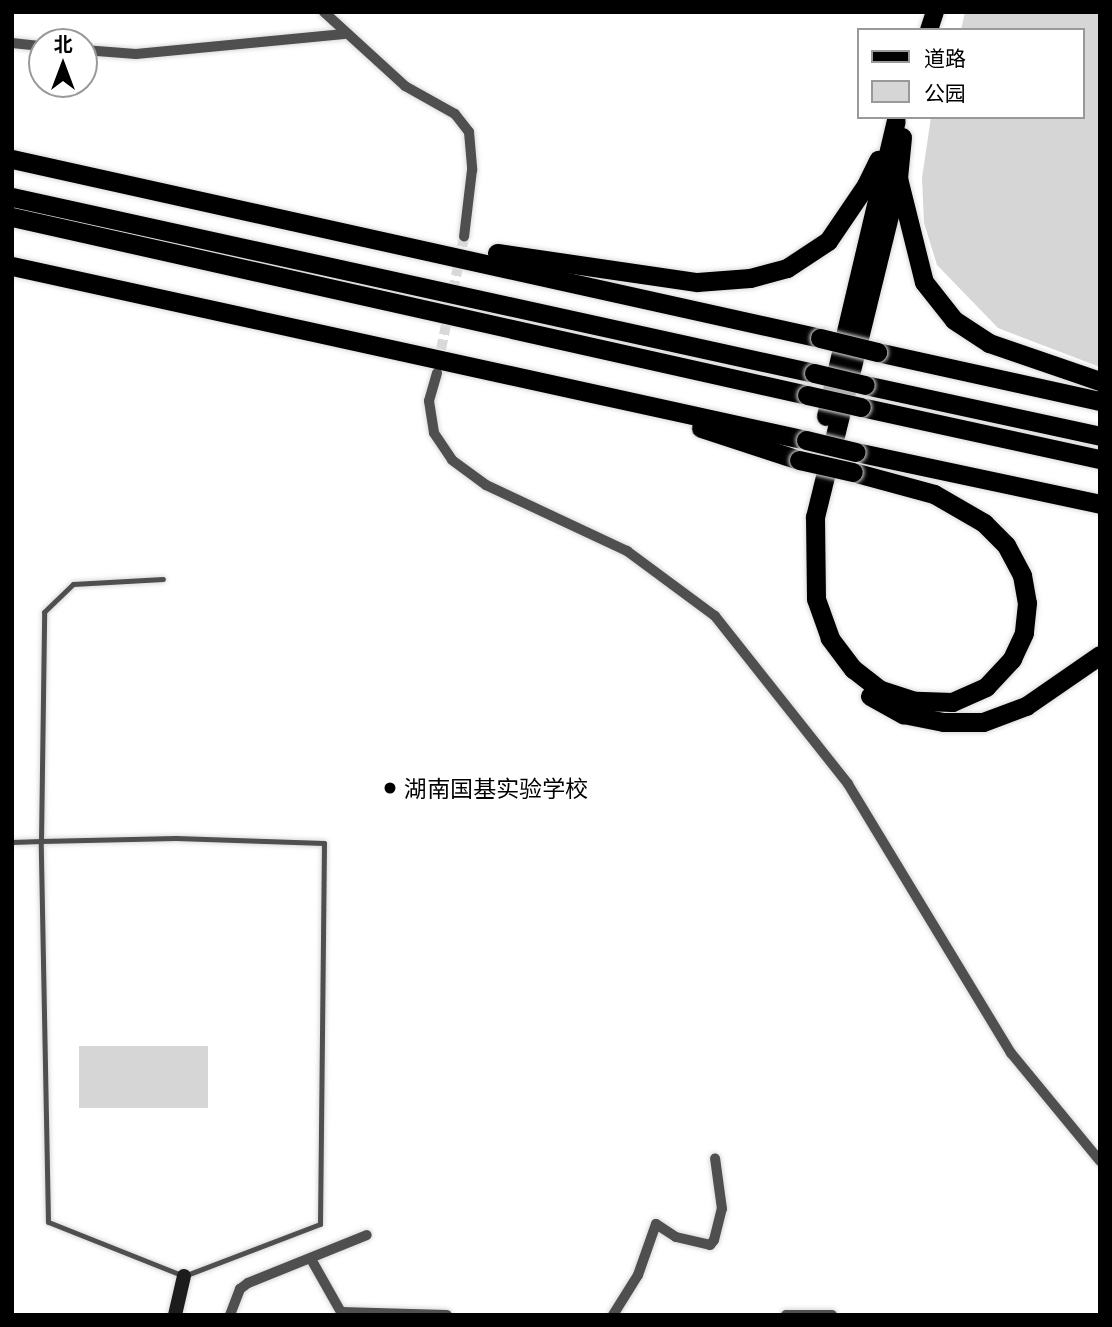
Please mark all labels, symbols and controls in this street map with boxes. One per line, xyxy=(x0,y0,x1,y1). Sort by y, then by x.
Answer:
north arrow xyxy=(28,28,98,98)
legend xyxy=(856,28,1084,119)
text: 北 xyxy=(53,32,73,55)
text: 道路 xyxy=(924,45,966,70)
text: 公园 xyxy=(924,80,966,105)
place label: 湖南国基实验学校 xyxy=(404,774,588,802)
marker: 湖南国基实验学校 xyxy=(382,780,398,796)

